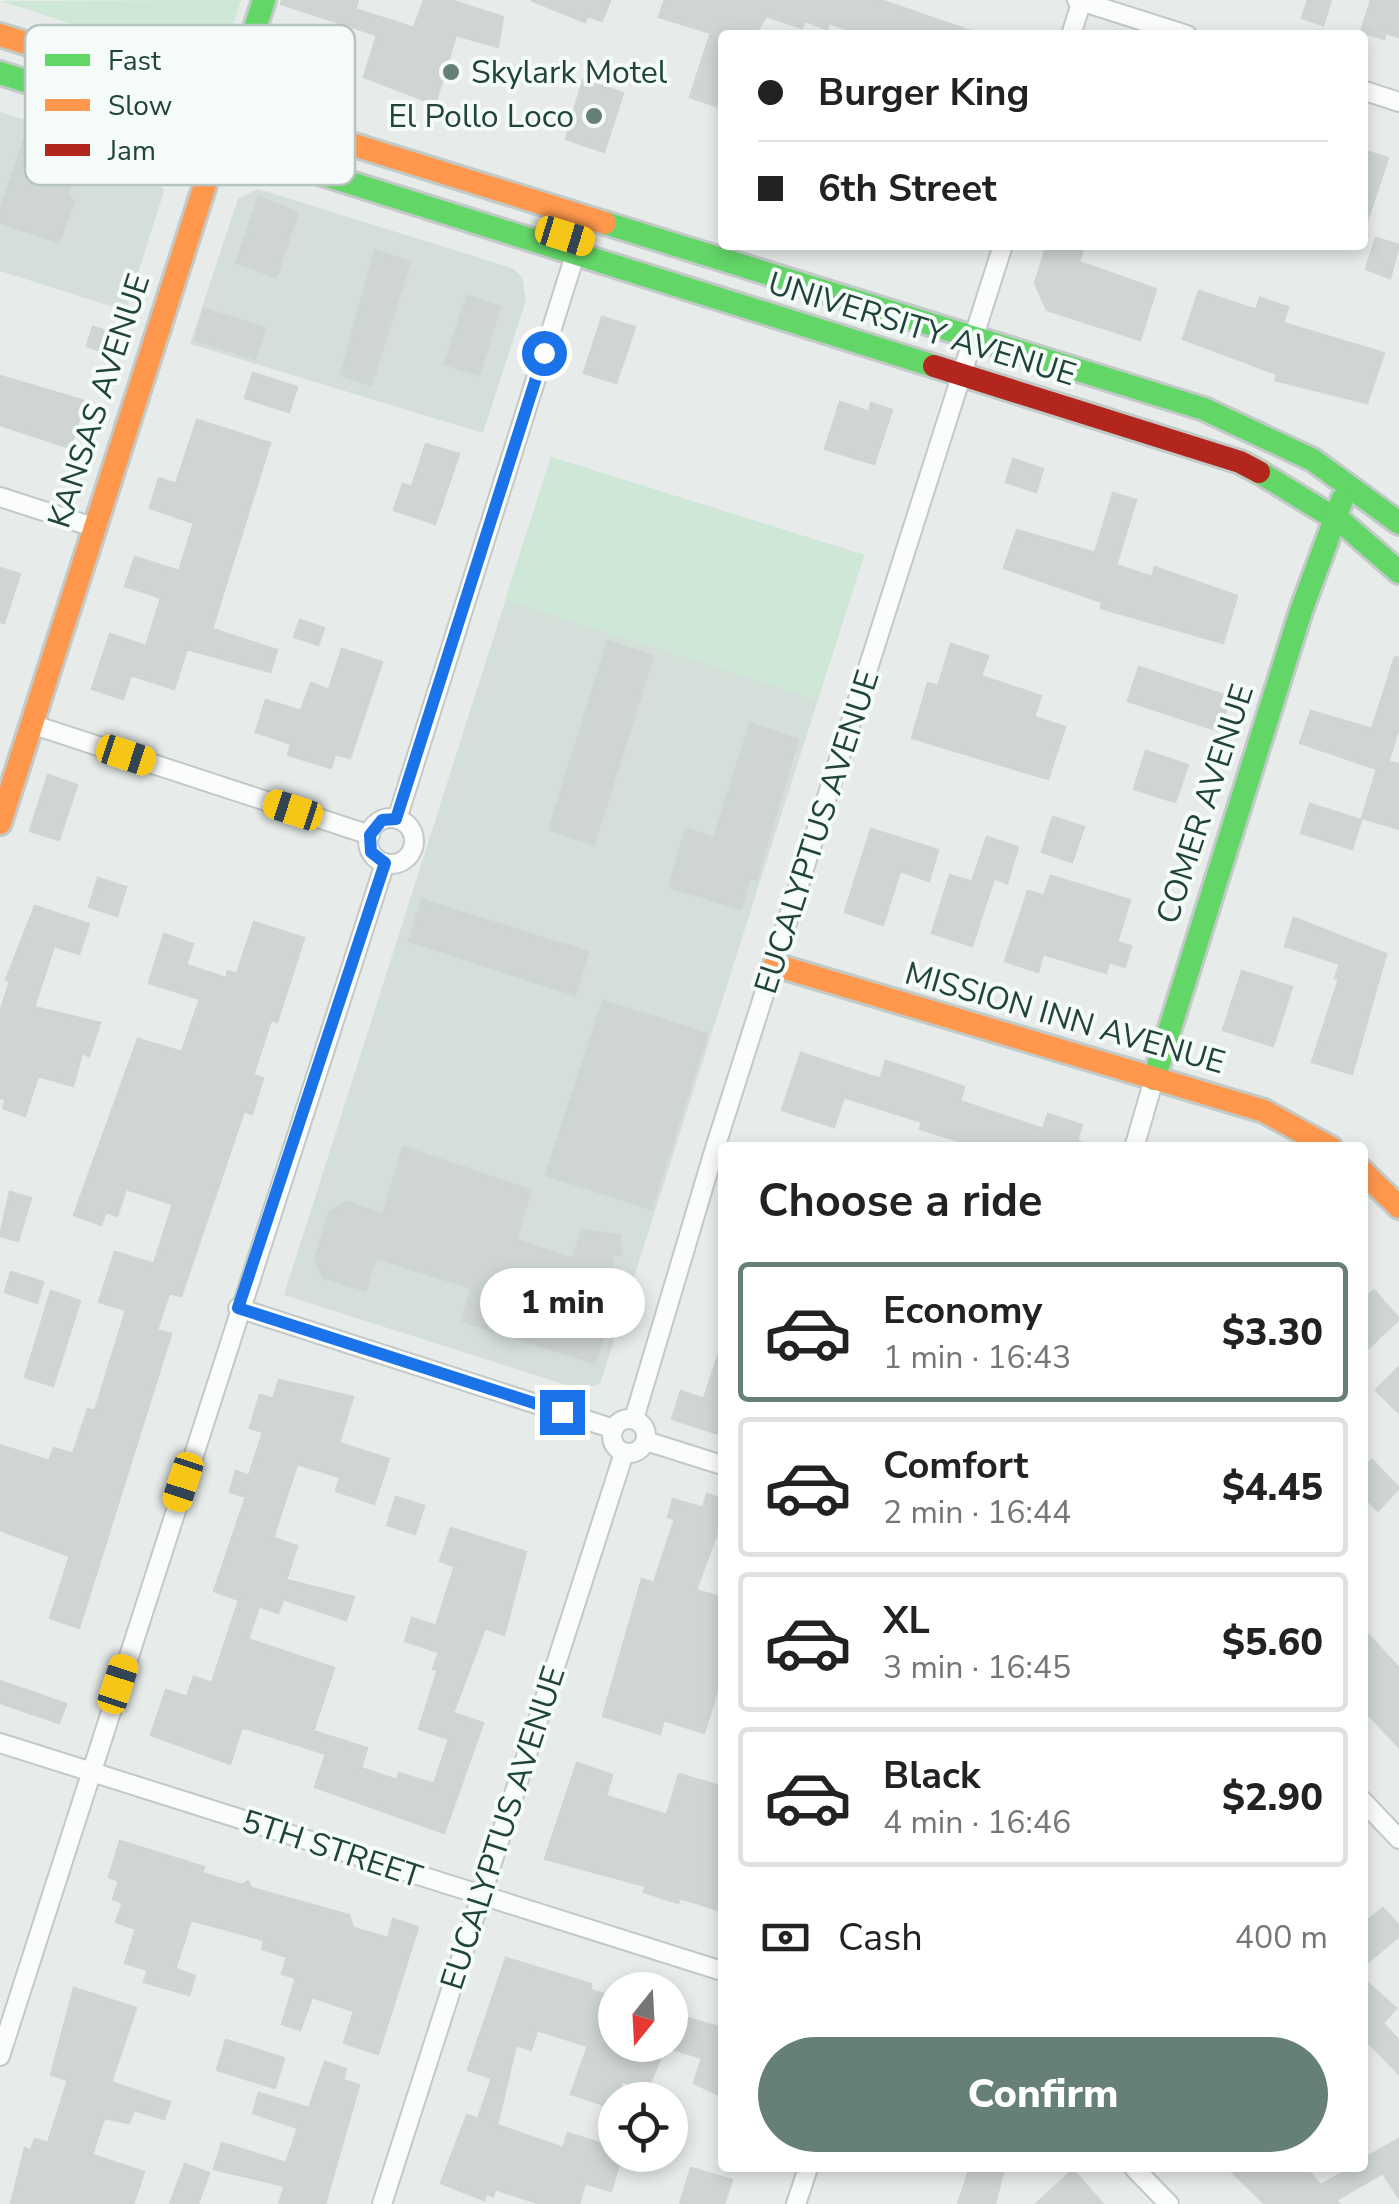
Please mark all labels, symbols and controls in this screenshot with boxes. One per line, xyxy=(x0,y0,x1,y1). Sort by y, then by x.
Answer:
legend xyxy=(25,25,355,185)
text: Fast xyxy=(108,42,161,80)
place label: Skylark Motel xyxy=(471,51,668,94)
marker: Skylark Motel xyxy=(440,61,462,83)
text: Burger King xyxy=(818,67,1030,118)
text: Slow xyxy=(108,87,172,125)
place label: El Pollo Loco xyxy=(388,95,574,138)
marker: El Pollo Loco xyxy=(583,105,605,127)
text: Jam xyxy=(107,132,156,170)
text: 6th Street xyxy=(818,163,997,214)
car xyxy=(532,213,598,259)
street label: UNIVERSITY AVENUE xyxy=(763,262,1081,396)
street label: KANSAS AVENUE xyxy=(38,268,160,534)
route start xyxy=(522,331,567,376)
street label: EUCALYPTUS AVENUE xyxy=(744,665,890,999)
street label: COMER AVENUE xyxy=(1146,679,1264,929)
car xyxy=(93,731,159,779)
car xyxy=(260,786,326,834)
street label: MISSION INN AVENUE xyxy=(900,952,1230,1084)
text: Choose a ride xyxy=(758,1171,1043,1232)
callout: 1 min xyxy=(480,1267,644,1337)
text: 1 min xyxy=(520,1281,605,1324)
text: Economy xyxy=(883,1285,1042,1336)
icon: car xyxy=(763,1287,853,1377)
text: $3.30 xyxy=(1222,1307,1323,1358)
text: 1 min · 16:43 xyxy=(883,1336,1071,1379)
route end xyxy=(540,1390,585,1435)
text: Comfort xyxy=(883,1440,1028,1491)
icon: car xyxy=(763,1442,853,1532)
car xyxy=(159,1449,207,1515)
text: $4.45 xyxy=(1222,1462,1323,1513)
text: 2 min · 16:44 xyxy=(883,1491,1071,1534)
text: XL xyxy=(883,1595,930,1646)
icon: car xyxy=(763,1597,853,1687)
text: $5.60 xyxy=(1222,1617,1323,1668)
text: 3 min · 16:45 xyxy=(883,1646,1071,1689)
car xyxy=(94,1651,142,1717)
street label: EUCALYPTUS AVENUE xyxy=(430,1661,576,1995)
text: Black xyxy=(883,1750,980,1801)
icon: car xyxy=(763,1752,853,1842)
text: $2.90 xyxy=(1222,1772,1323,1823)
street label: 5TH STREET xyxy=(236,1800,428,1899)
text: 4 min · 16:46 xyxy=(883,1801,1071,1844)
icon: cash xyxy=(758,1910,813,1965)
text: Cash xyxy=(838,1912,923,1963)
text: 400 m xyxy=(1235,1916,1328,1959)
north arrow xyxy=(598,1972,688,2062)
map controls xyxy=(598,1972,688,2172)
button: Confirm xyxy=(758,2037,1328,2152)
button: locate xyxy=(598,2082,688,2172)

